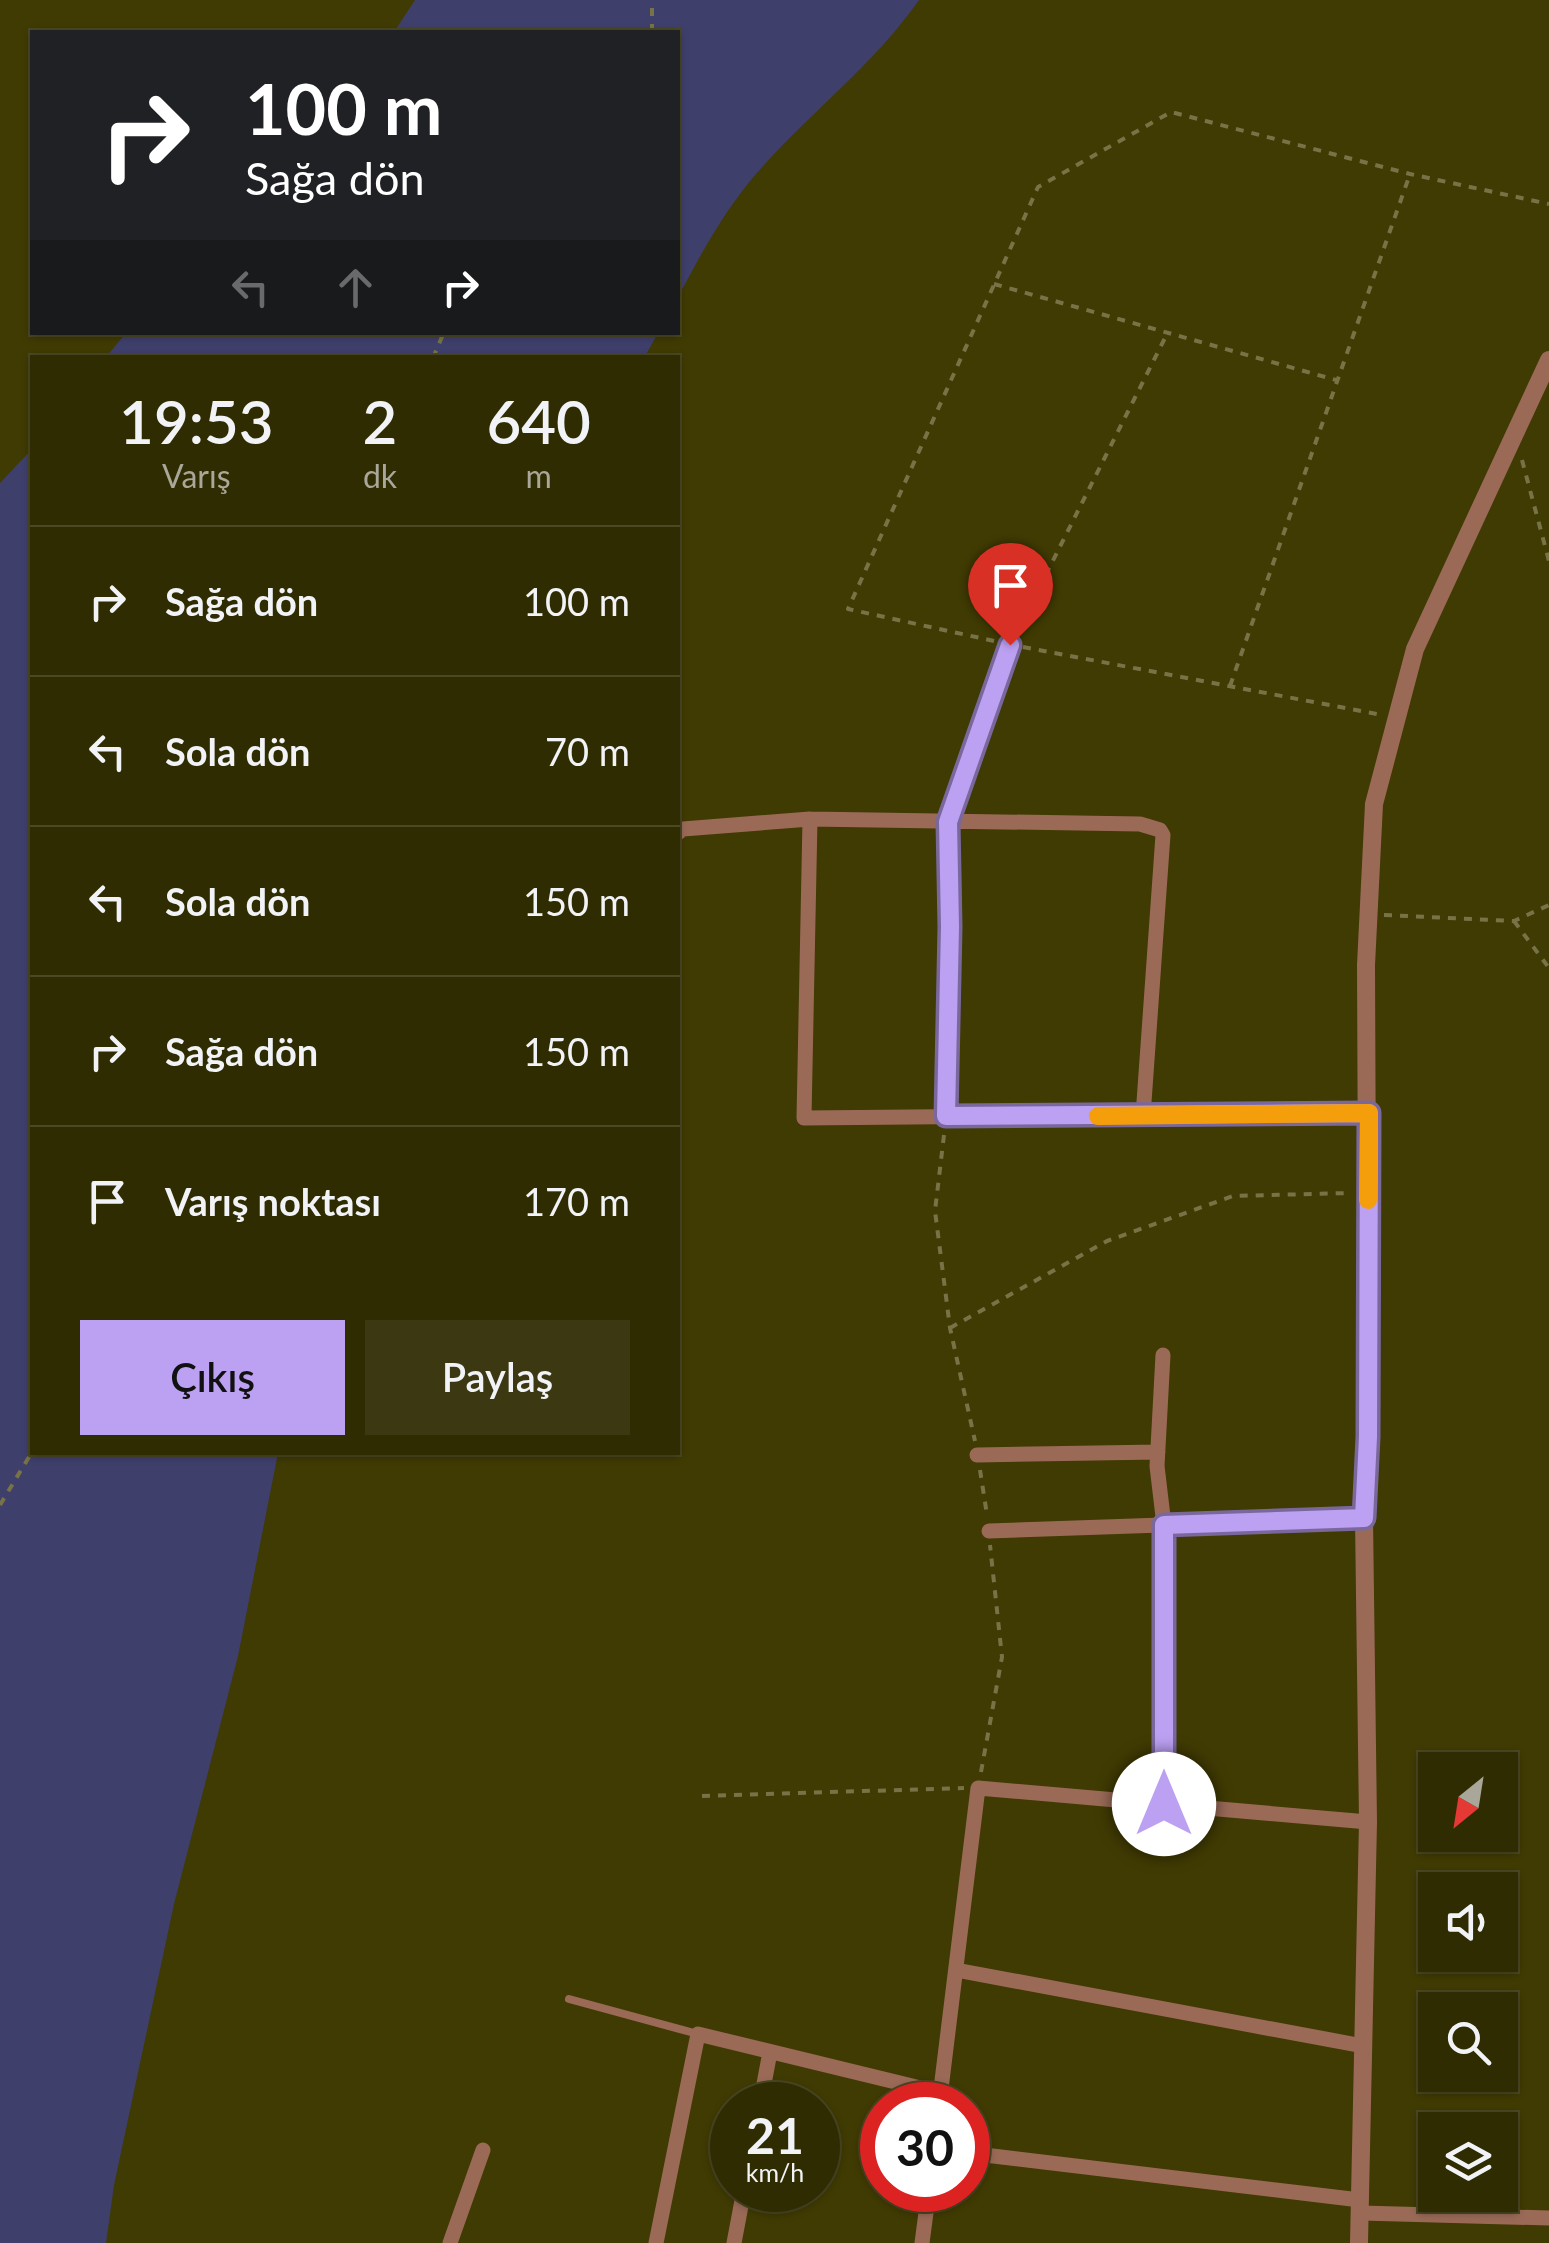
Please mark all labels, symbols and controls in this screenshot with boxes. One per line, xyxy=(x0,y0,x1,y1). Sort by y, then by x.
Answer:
text: 100 m xyxy=(245,66,442,150)
icon: right xyxy=(80,70,210,200)
text: Sağa dön xyxy=(245,151,425,205)
icon: left xyxy=(223,260,278,315)
icon: ahead xyxy=(328,260,383,315)
icon: right xyxy=(433,260,488,315)
text: 19:53 xyxy=(119,385,274,457)
text: 2 xyxy=(363,385,397,457)
text: 640 xyxy=(487,385,591,457)
text: Varış xyxy=(162,456,231,495)
text: dk xyxy=(363,456,397,495)
text: m xyxy=(526,456,552,495)
pin xyxy=(968,543,1053,646)
icon: arrive xyxy=(983,558,1038,613)
icon: right xyxy=(80,574,135,629)
text: Sağa dön xyxy=(165,578,318,624)
text: 100 m xyxy=(523,578,630,624)
icon: left xyxy=(80,724,135,779)
text: Sola dön xyxy=(165,728,310,774)
text: 70 m xyxy=(545,728,630,774)
icon: left xyxy=(80,874,135,929)
text: Sola dön xyxy=(165,878,310,924)
text: 150 m xyxy=(523,878,630,924)
icon: right xyxy=(80,1024,135,1079)
text: Sağa dön xyxy=(165,1028,318,1074)
text: 150 m xyxy=(523,1028,630,1074)
icon: arrive xyxy=(80,1174,135,1229)
text: Varış noktası xyxy=(165,1178,381,1224)
text: 170 m xyxy=(523,1178,630,1224)
button: Çıkış xyxy=(80,1320,345,1435)
button: Paylaş xyxy=(365,1320,630,1435)
position arrow xyxy=(1112,1752,1216,1856)
north arrow xyxy=(1418,1752,1518,1852)
map controls xyxy=(1418,1752,1518,2212)
button: sound xyxy=(1418,1872,1518,1972)
button: search xyxy=(1418,1992,1518,2092)
speed limit sign: 30 xyxy=(860,2082,990,2212)
text: 21 xyxy=(746,2105,804,2165)
button: layers xyxy=(1418,2112,1518,2212)
text: km/h xyxy=(746,2157,804,2187)

